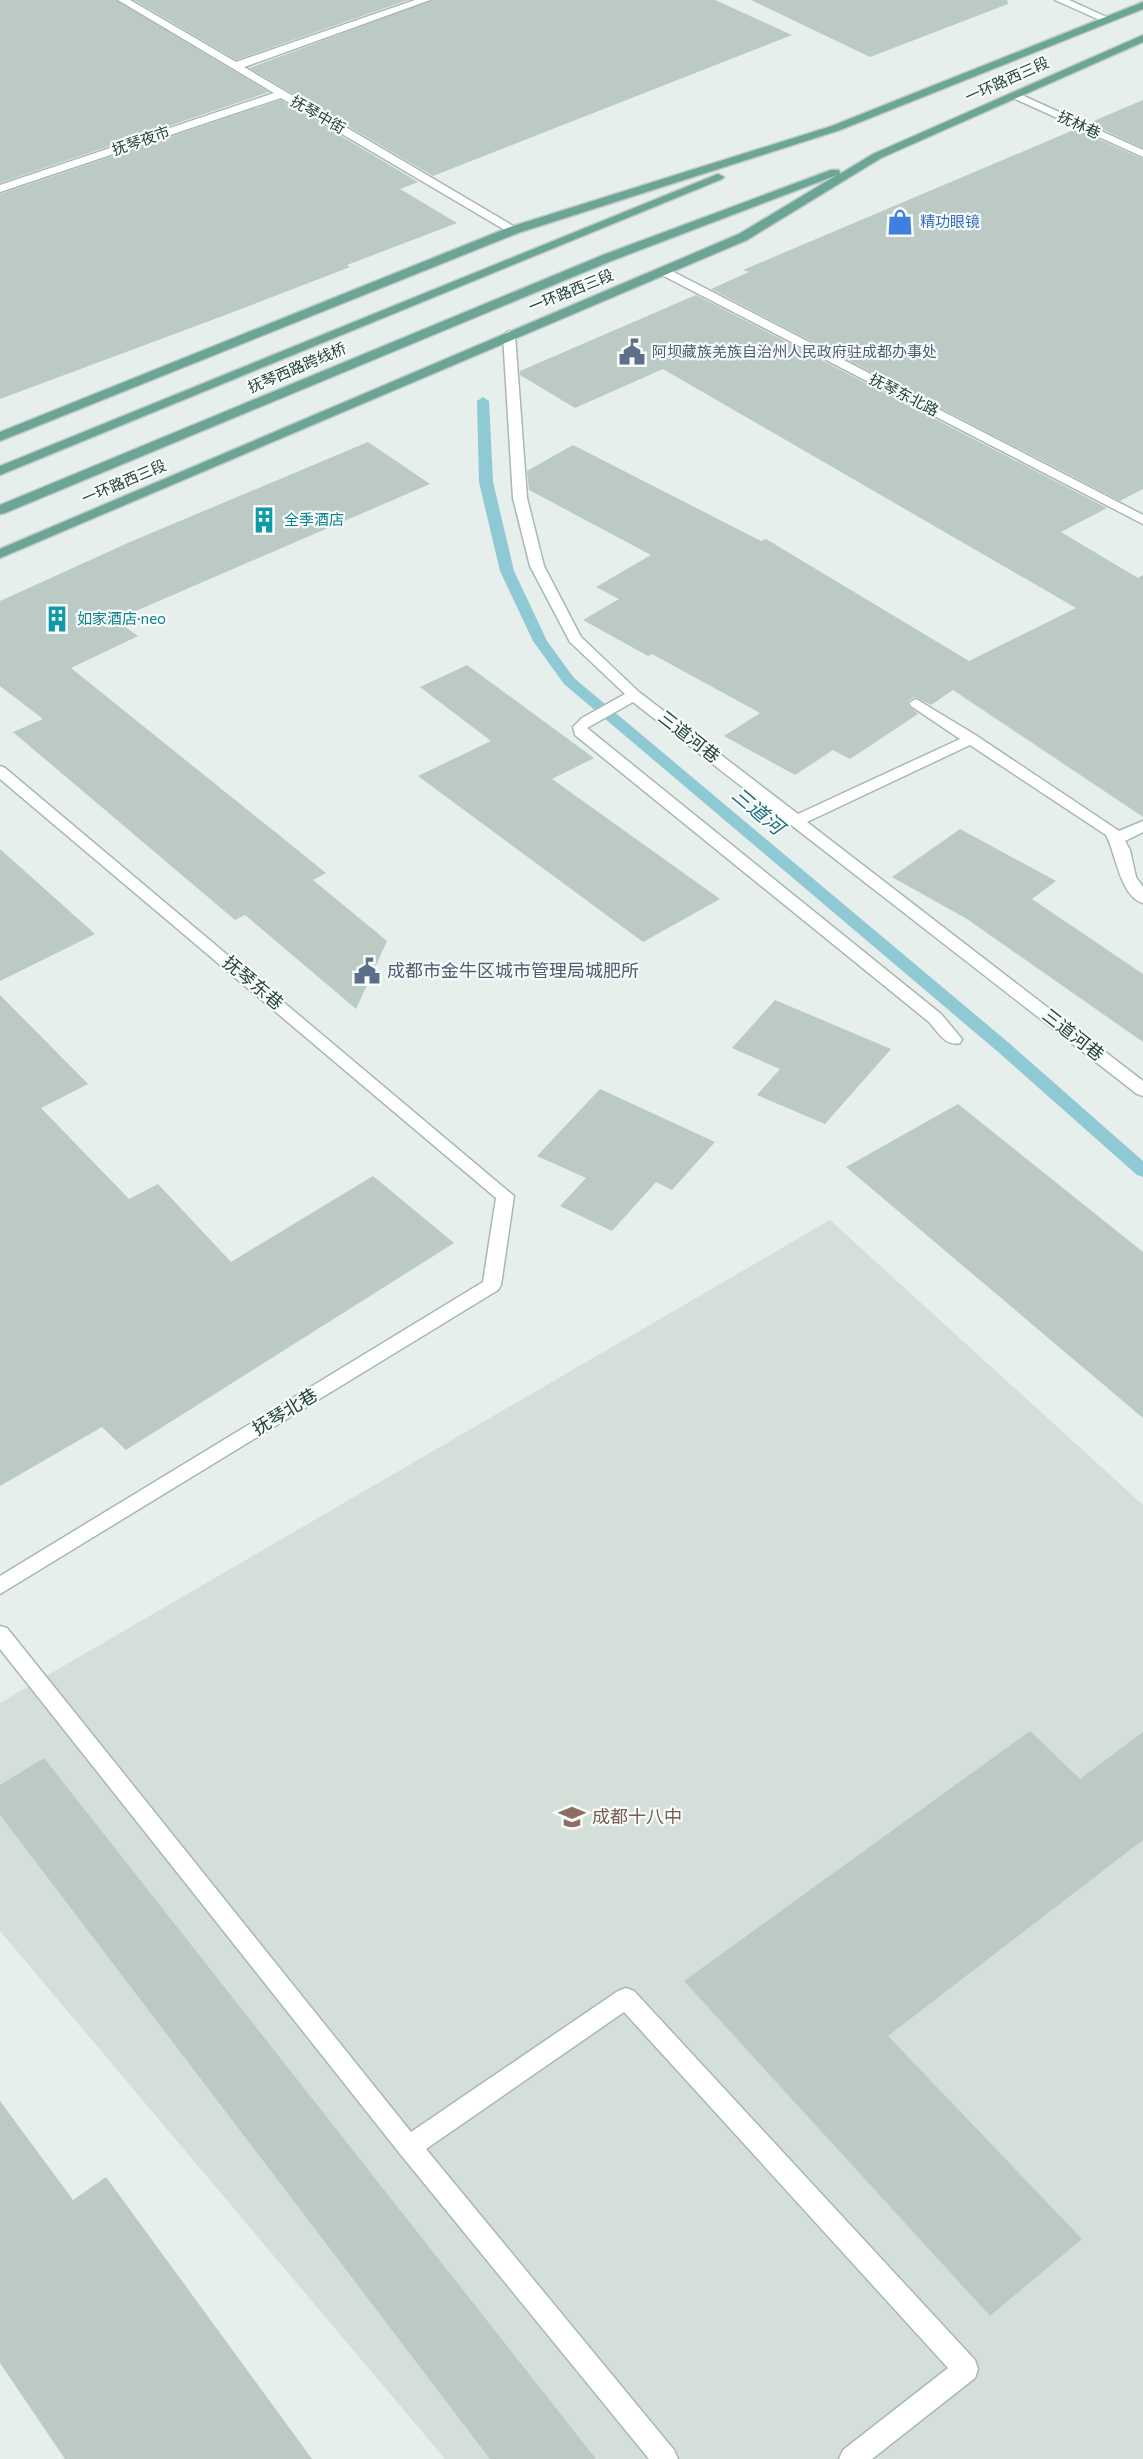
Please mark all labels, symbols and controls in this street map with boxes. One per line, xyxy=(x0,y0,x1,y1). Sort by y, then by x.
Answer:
street label: 一环路西三段 xyxy=(962,53,1051,106)
street label: 抚琴中街 xyxy=(288,91,349,137)
street label: 抚林巷 xyxy=(1055,106,1104,142)
street label: 抚琴夜市 xyxy=(109,122,172,158)
shop icon: 精功眼镜 xyxy=(885,207,915,237)
place label: 精功眼镜 xyxy=(920,212,980,230)
street label: 一环路西三段 xyxy=(526,265,616,315)
public building icon: 阿坝藏族羌族自治州人民政府驻成都办事处 xyxy=(617,337,647,367)
street label: 抚琴西路跨线桥 xyxy=(245,338,348,396)
place label: 阿坝藏族羌族自治州人民政府驻成都办事处 xyxy=(652,342,937,360)
street label: 抚琴东北路 xyxy=(867,369,942,419)
street label: 一环路西三段 xyxy=(79,455,169,507)
building icon: 全季酒店 xyxy=(249,505,279,535)
place label: 全季酒店 xyxy=(284,510,344,528)
building icon: 如家酒店·neo xyxy=(42,604,72,634)
place label: 如家酒店·neo xyxy=(77,609,166,627)
street label: 三道河巷 xyxy=(654,705,725,767)
water label: 三道河 xyxy=(728,782,792,841)
street label: 抚琴东巷 xyxy=(219,951,288,1014)
public building icon: 成都市金牛区城市管理局城肥所 xyxy=(352,956,382,986)
place label: 成都市金牛区城市管理局城肥所 xyxy=(387,959,639,981)
street label: 三道河巷 xyxy=(1038,1003,1109,1065)
street label: 抚琴北巷 xyxy=(248,1383,321,1439)
school or university icon: 成都十八中 xyxy=(557,1802,587,1832)
place label: 成都十八中 xyxy=(592,1805,682,1827)

